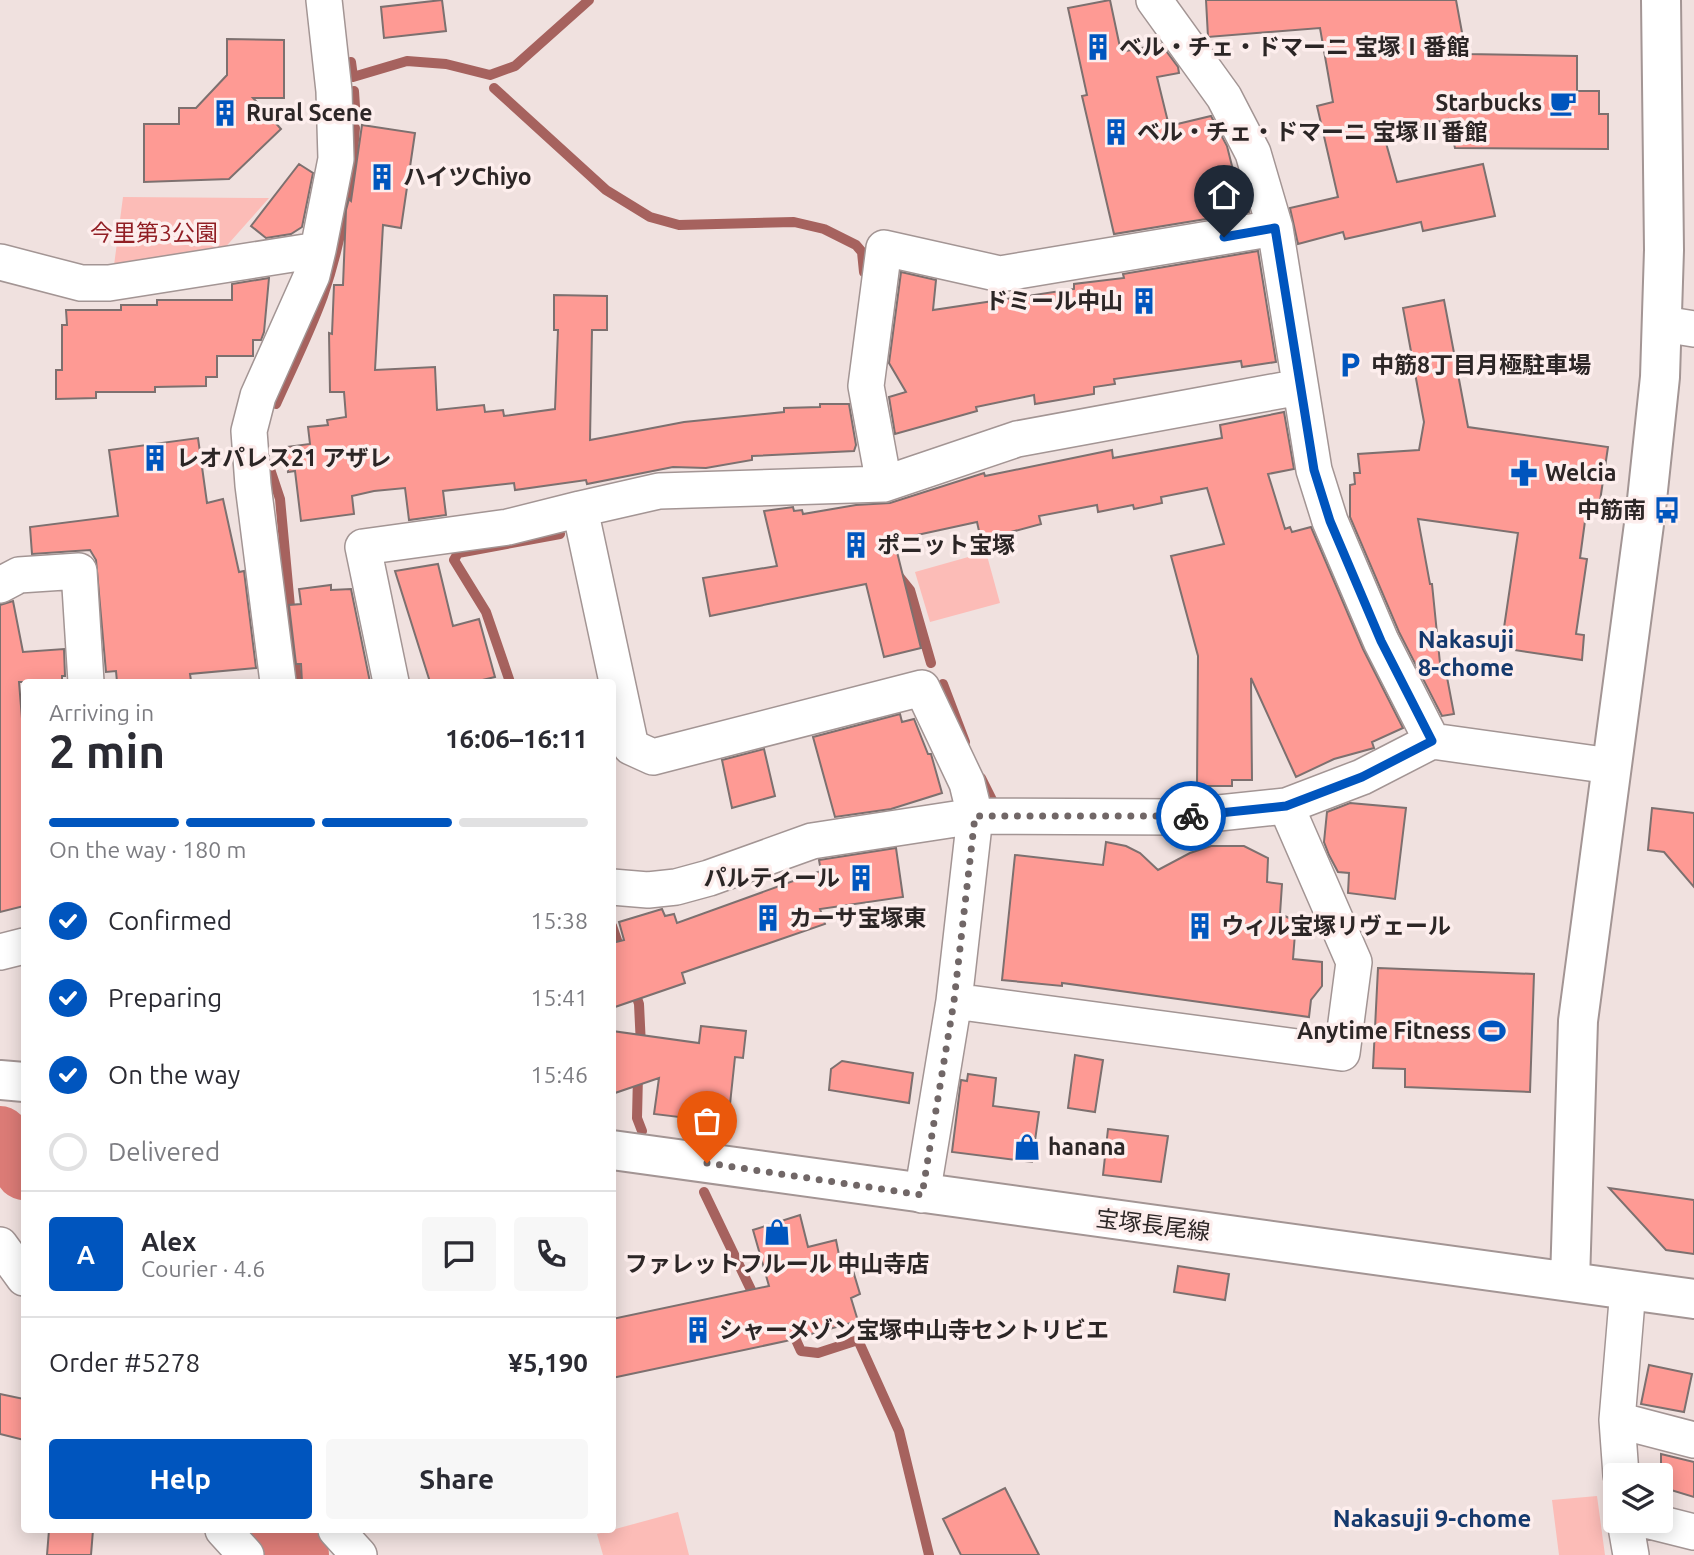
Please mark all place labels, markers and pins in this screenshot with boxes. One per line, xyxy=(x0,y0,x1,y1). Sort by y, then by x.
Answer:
building icon: ベル・チェ・ドマーニ 宝塚Ⅰ番館 xyxy=(1083,32,1113,62)
place label: ベル・チェ・ドマーニ 宝塚Ⅰ番館 xyxy=(1119,34,1469,59)
cafe icon: Starbucks xyxy=(1548,88,1578,118)
place label: Starbucks xyxy=(1435,90,1542,115)
building icon: Rural Scene xyxy=(210,98,240,128)
place label: Rural Scene xyxy=(246,100,372,125)
building icon: ベル・チェ・ドマーニ 宝塚Ⅱ番館 xyxy=(1101,117,1131,147)
place label: ベル・チェ・ドマーニ 宝塚Ⅱ番館 xyxy=(1137,119,1487,144)
building icon: ハイツChiyo xyxy=(367,162,397,192)
place label: ハイツChiyo xyxy=(403,164,532,189)
pin xyxy=(1194,165,1254,237)
building icon: ドミール中山 xyxy=(1129,286,1159,316)
place label: ドミール中山 xyxy=(985,288,1123,313)
parking icon: 中筋8丁目月極駐車場 xyxy=(1335,350,1365,380)
place label: 中筋8丁目月極駐車場 xyxy=(1371,352,1591,377)
building icon: レオパレス21 アザレ xyxy=(140,443,170,473)
place label: レオパレス21 アザレ xyxy=(176,445,391,470)
pharmacy icon: Welcia xyxy=(1509,458,1539,488)
place label: Welcia xyxy=(1545,460,1616,485)
bus stop icon: 中筋南 xyxy=(1652,495,1682,525)
place label: 中筋南 xyxy=(1577,497,1646,522)
building icon: ポニット宝塚 xyxy=(841,530,871,560)
place label: ポニット宝塚 xyxy=(877,532,1015,557)
building icon: パルティール xyxy=(846,863,876,893)
place label: パルティール xyxy=(703,865,840,890)
building icon: カーサ宝塚東 xyxy=(753,903,783,933)
place label: カーサ宝塚東 xyxy=(789,905,927,930)
building icon: ウィル宝塚リヴェール xyxy=(1185,911,1215,941)
place label: ウィル宝塚リヴェール xyxy=(1221,913,1451,938)
sports icon: Anytime Fitness xyxy=(1477,1016,1507,1046)
place label: Anytime Fitness xyxy=(1297,1018,1471,1043)
pin xyxy=(677,1091,737,1163)
shop icon: hanana xyxy=(1012,1132,1042,1162)
place label: hanana xyxy=(1048,1134,1126,1159)
shop icon: ファレットフルール 中山寺店 xyxy=(762,1217,792,1247)
place label: ファレットフルール 中山寺店 xyxy=(625,1251,929,1276)
building icon: シャーメゾン宝塚中山寺セントリビエ xyxy=(683,1315,713,1345)
place label: シャーメゾン宝塚中山寺セントリビエ xyxy=(719,1317,1109,1342)

